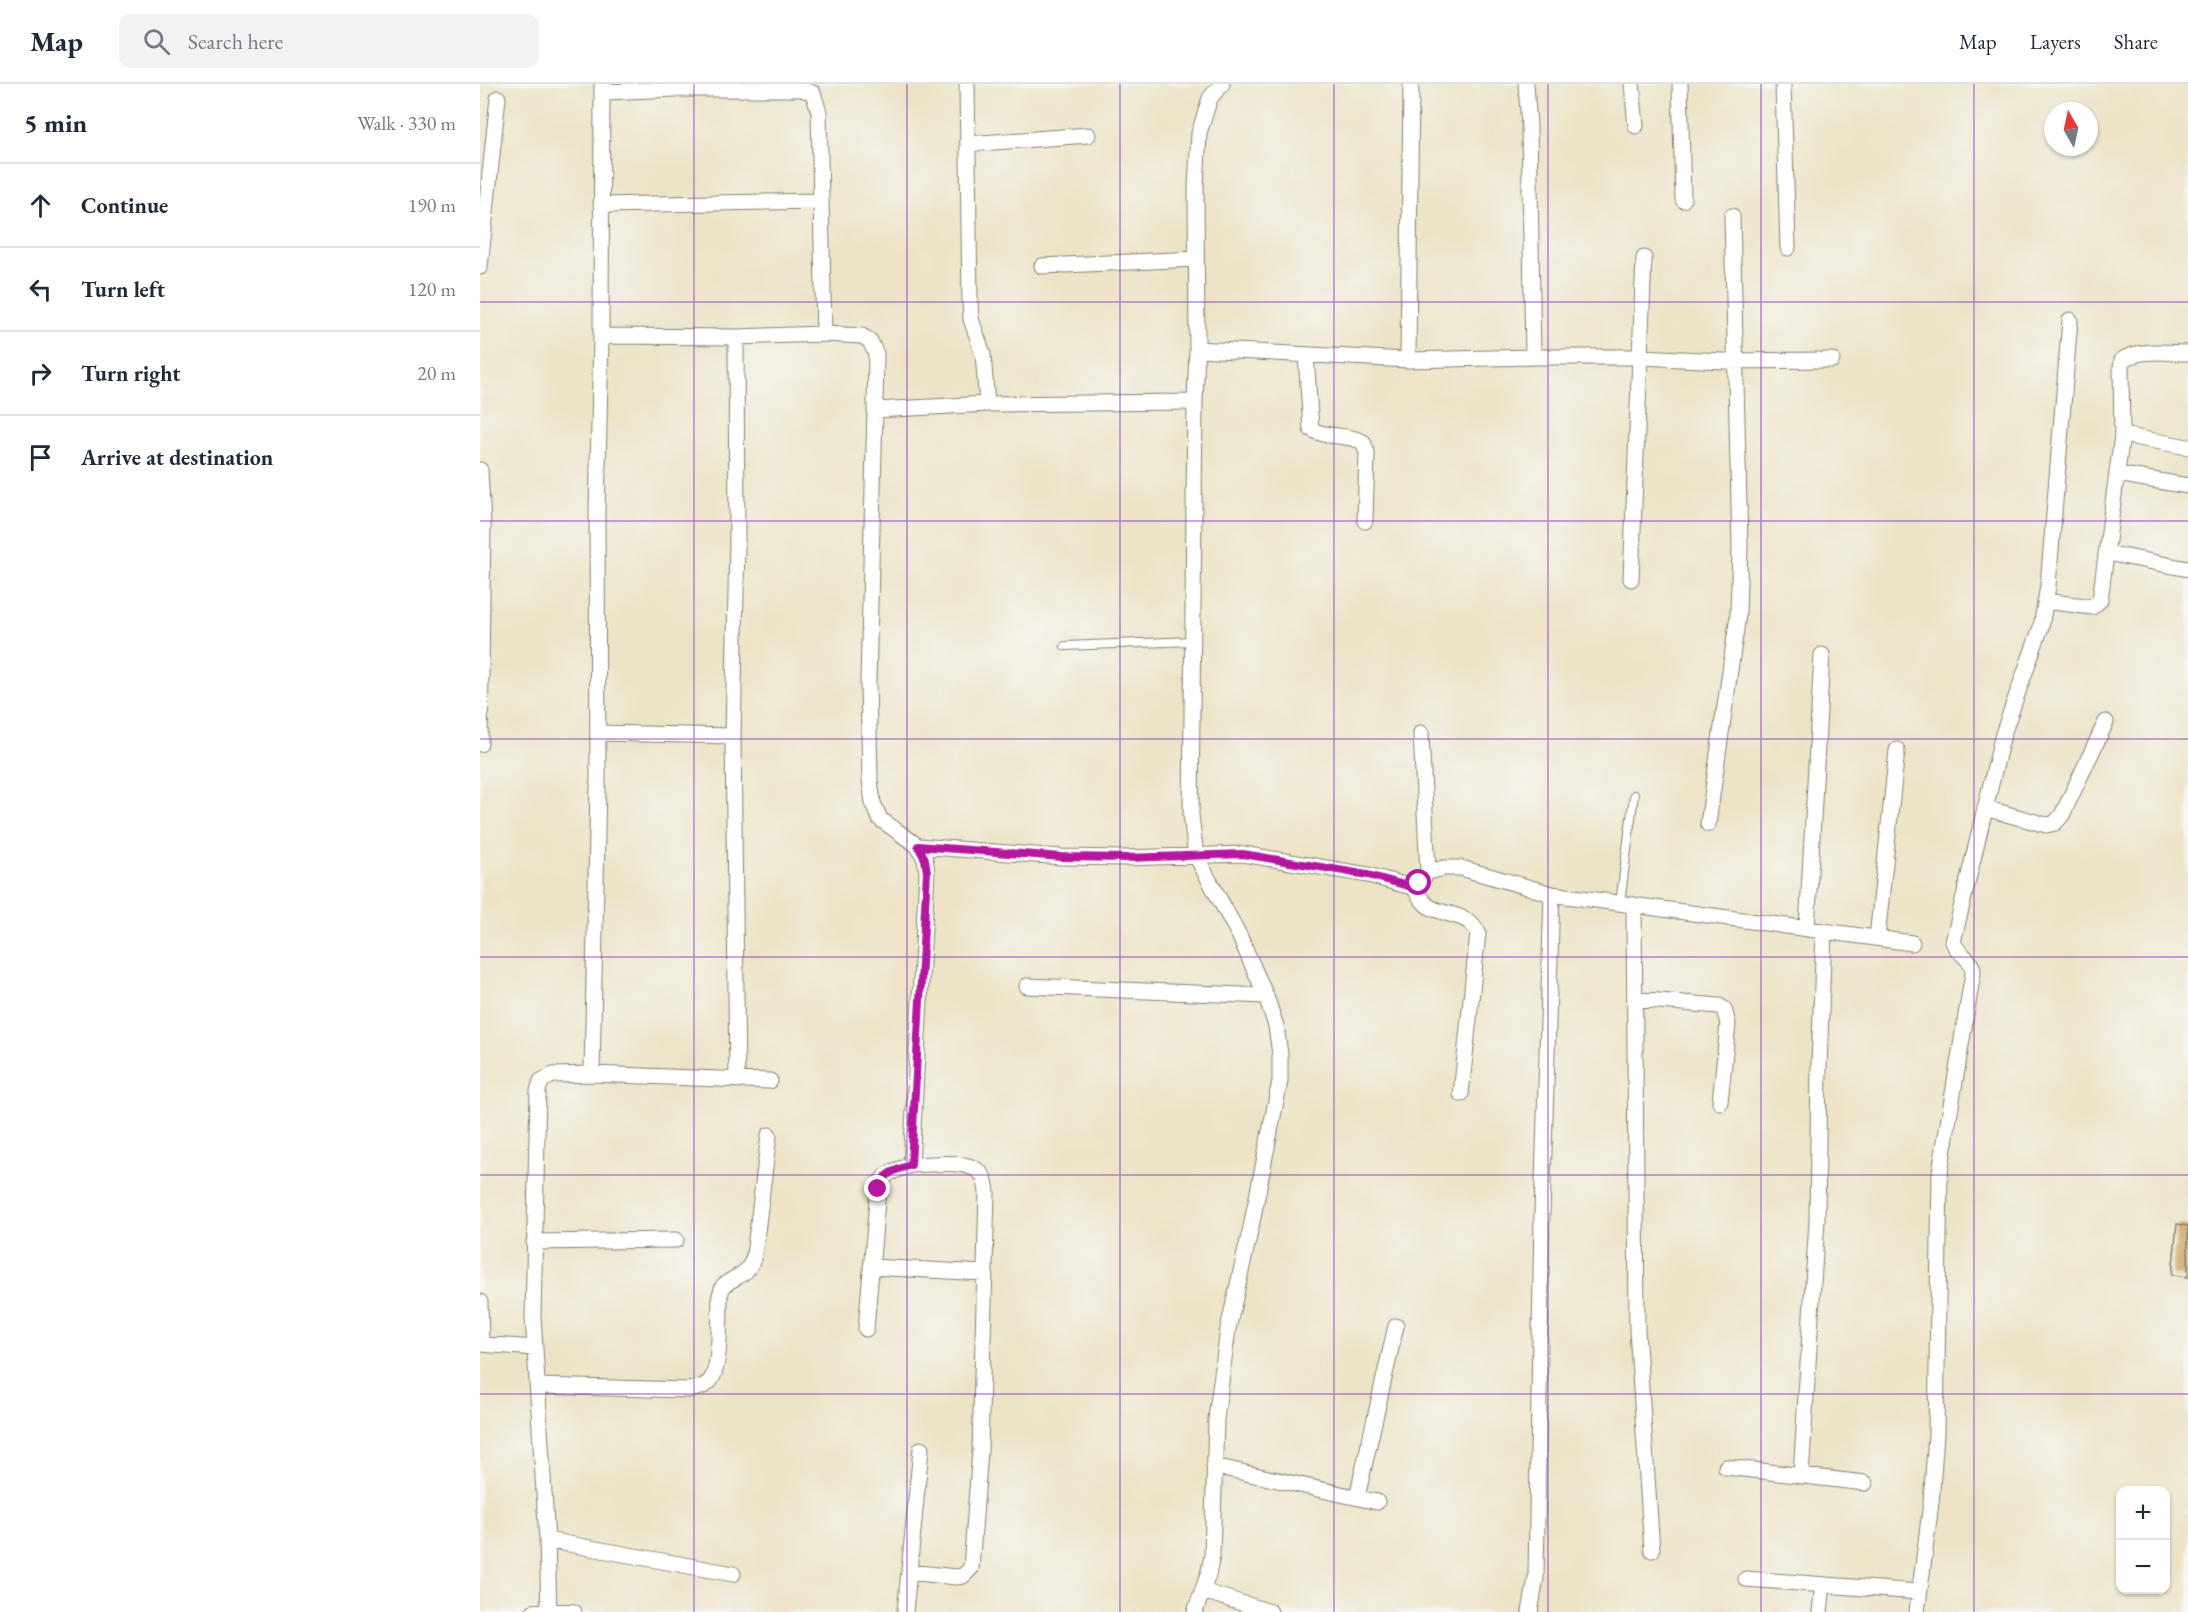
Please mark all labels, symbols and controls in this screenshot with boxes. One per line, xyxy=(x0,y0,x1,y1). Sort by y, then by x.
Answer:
search box xyxy=(119,14,539,68)
text: Map xyxy=(30,23,83,59)
icon: search xyxy=(140,25,173,58)
text: Search here xyxy=(188,27,283,56)
text: Map xyxy=(1959,28,1997,55)
text: Layers xyxy=(2030,28,2081,55)
text: Share xyxy=(2114,28,2158,55)
north arrow xyxy=(2044,102,2098,156)
text: 5 min xyxy=(24,106,87,140)
text: Walk · 330 m xyxy=(357,110,456,136)
icon: ahead xyxy=(24,189,57,222)
text: Continue xyxy=(81,191,168,220)
text: 190 m xyxy=(408,192,456,218)
icon: left xyxy=(24,273,57,306)
text: Turn left xyxy=(81,275,165,304)
text: 120 m xyxy=(408,276,456,302)
icon: right xyxy=(24,357,57,390)
text: Turn right xyxy=(81,359,180,388)
text: 20 m xyxy=(417,360,456,386)
icon: arrive xyxy=(24,441,57,474)
text: Arrive at destination xyxy=(81,443,273,472)
route start xyxy=(1405,869,1431,895)
route end xyxy=(864,1175,890,1201)
map controls xyxy=(2116,1486,2170,1594)
button: + xyxy=(2116,1486,2170,1540)
button: − xyxy=(2116,1540,2170,1594)

